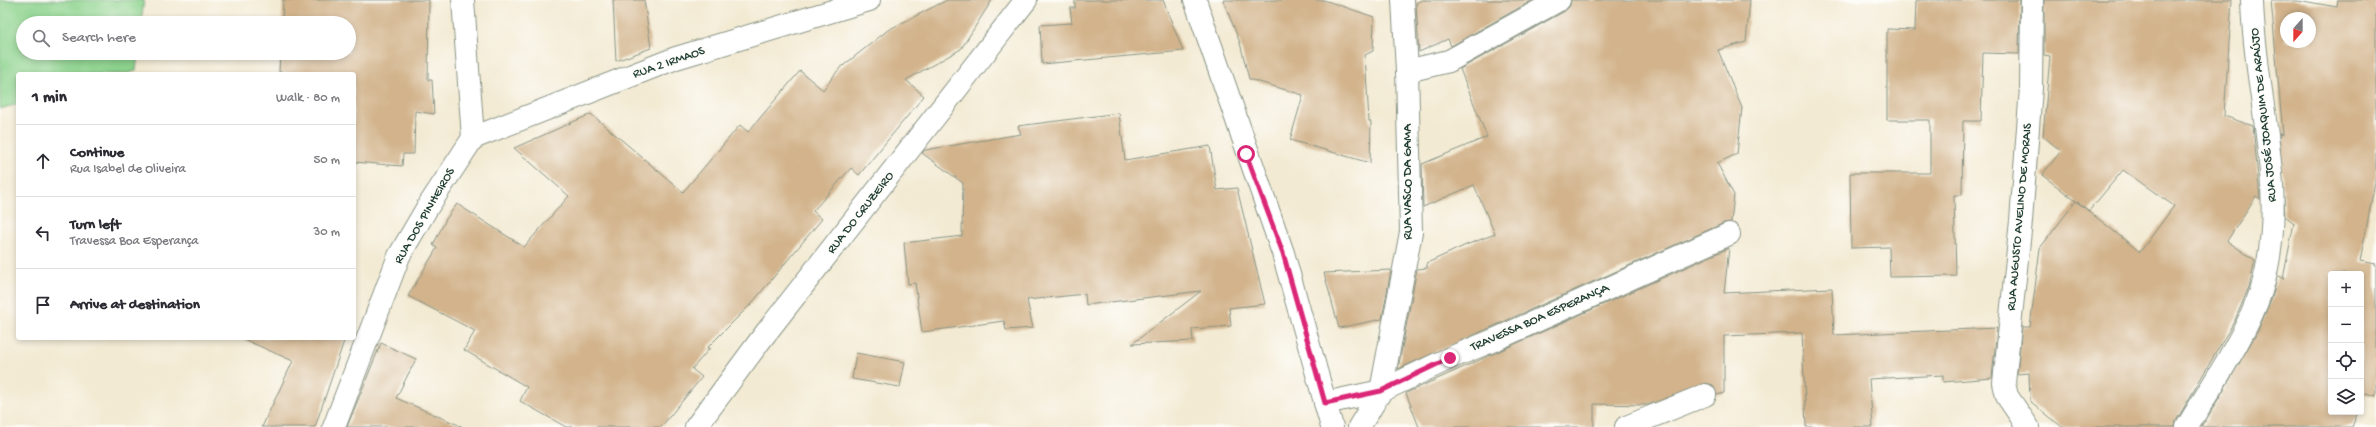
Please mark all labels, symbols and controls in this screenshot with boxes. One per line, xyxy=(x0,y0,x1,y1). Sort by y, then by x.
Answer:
north arrow xyxy=(2280,12,2316,48)
search box xyxy=(16,16,356,60)
icon: search xyxy=(30,27,52,49)
street label: RUA JOSÉ JOAQUIM DE ARAÚJO xyxy=(2246,27,2281,203)
text: Search here xyxy=(62,29,136,47)
street label: RUA 2 IRMAOS xyxy=(631,43,708,82)
text: 1 min xyxy=(32,88,67,108)
text: Walk · 80 m xyxy=(276,91,340,106)
street label: RUA AUGUSTO AVELINO DE MORAIS xyxy=(2004,122,2036,311)
street label: RUA VASCO DA GAMA xyxy=(1401,123,1416,240)
text: Continue xyxy=(70,144,124,162)
route start xyxy=(1237,145,1255,163)
icon: ahead xyxy=(32,150,54,172)
text: 50 m xyxy=(313,153,340,168)
text: Rua Isabel de Oliveira xyxy=(70,162,186,177)
street label: RUA DOS PINHEIROS xyxy=(391,164,459,267)
street label: RUA DO CRUZEIRO xyxy=(824,169,898,257)
text: Turn left xyxy=(70,216,121,234)
icon: left xyxy=(32,222,54,244)
text: 30 m xyxy=(314,225,340,240)
text: Travessa Boa Esperança xyxy=(70,234,198,249)
map controls xyxy=(2328,271,2364,415)
button: + xyxy=(2328,271,2364,307)
street label: TRAVESSA BOA ESPERANÇA xyxy=(1468,280,1613,356)
icon: arrive xyxy=(32,294,54,316)
text: Arrive at destination xyxy=(70,296,200,314)
button: − xyxy=(2328,307,2364,343)
button: locate xyxy=(2328,343,2364,379)
route end xyxy=(1441,349,1459,367)
button: layers xyxy=(2328,379,2364,415)

